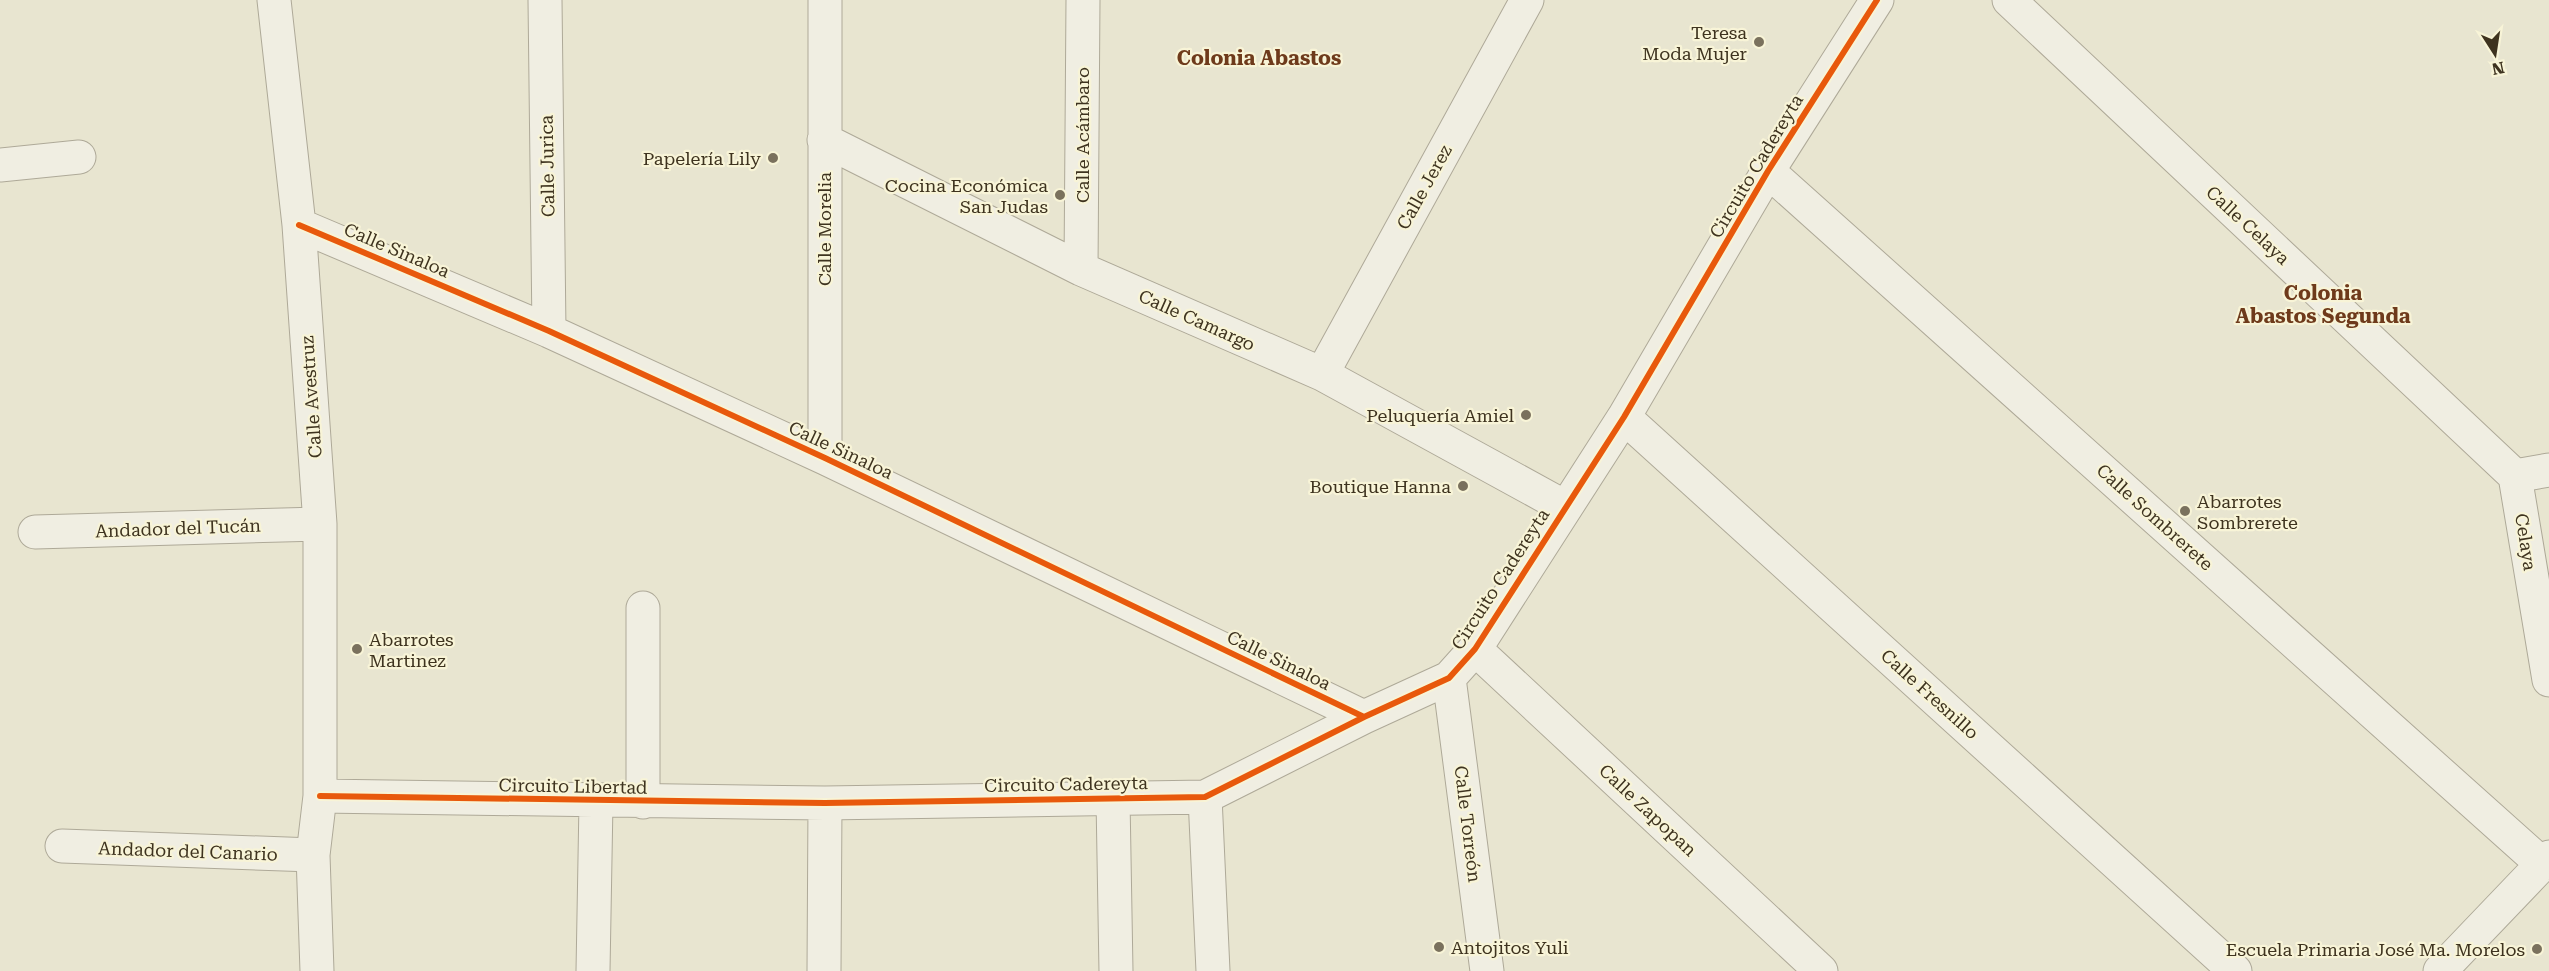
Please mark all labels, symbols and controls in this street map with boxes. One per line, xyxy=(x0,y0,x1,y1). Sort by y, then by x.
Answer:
place label: Teresa Moda Mujer xyxy=(1642,22,1747,64)
north arrow xyxy=(2465,24,2525,84)
marker: Teresa Moda Mujer xyxy=(1752,35,1766,49)
district label: Colonia Abastos xyxy=(1177,46,1341,70)
text: N xyxy=(2490,58,2506,79)
street label: Calle Acámbaro xyxy=(1072,67,1093,203)
street label: Circuito Cadereyta xyxy=(1705,90,1807,242)
street label: Calle Jurica xyxy=(536,114,558,217)
street label: Calle Jerez xyxy=(1392,141,1456,233)
place label: Papelería Lily xyxy=(643,148,761,169)
marker: Papelería Lily xyxy=(766,151,780,165)
street label: Calle Morelia xyxy=(814,172,835,286)
place label: Cocina Económica San Judas xyxy=(885,175,1048,217)
street label: Calle Celaya xyxy=(2202,181,2294,269)
marker: Cocina Económica San Judas xyxy=(1053,188,1067,202)
street label: Calle Sinaloa xyxy=(341,218,453,282)
district label: Colonia Abastos Segunda xyxy=(2236,281,2411,328)
street label: Calle Camargo xyxy=(1136,285,1258,355)
street label: Calle Avestruz xyxy=(296,335,326,459)
place label: Peluquería Amiel xyxy=(1366,405,1514,426)
marker: Peluquería Amiel xyxy=(1519,408,1533,422)
street label: Calle Sinaloa xyxy=(785,417,897,483)
street label: Calle Sombrerete xyxy=(2093,459,2218,575)
place label: Boutique Hanna xyxy=(1309,476,1451,497)
marker: Boutique Hanna xyxy=(1456,479,1470,493)
place label: Abarrotes Sombrerete xyxy=(2197,491,2298,533)
street label: Circuito Cadereyta xyxy=(1447,504,1553,653)
marker: Abarrotes Sombrerete xyxy=(2178,504,2192,518)
street label: Celaya xyxy=(2511,512,2541,572)
street label: Andador del Tucán xyxy=(95,515,262,541)
street label: Calle Sinaloa xyxy=(1224,626,1334,694)
place label: Abarrotes Martinez xyxy=(369,629,454,671)
marker: Abarrotes Martinez xyxy=(350,642,364,656)
street label: Calle Fresnillo xyxy=(1877,645,1983,743)
street label: Calle Zapopan xyxy=(1595,760,1701,861)
street label: Calle Torreón xyxy=(1450,764,1486,884)
street label: Circuito Cadereyta xyxy=(984,772,1148,796)
street label: Circuito Libertad xyxy=(498,774,648,798)
street label: Andador del Canario xyxy=(98,837,278,865)
place label: Antojitos Yuli xyxy=(1451,937,1569,958)
place label: Escuela Primaria José Ma. Morelos xyxy=(2226,939,2525,960)
marker: Antojitos Yuli xyxy=(1432,940,1446,954)
marker: Escuela Primaria José Ma. Morelos xyxy=(2530,942,2544,956)

